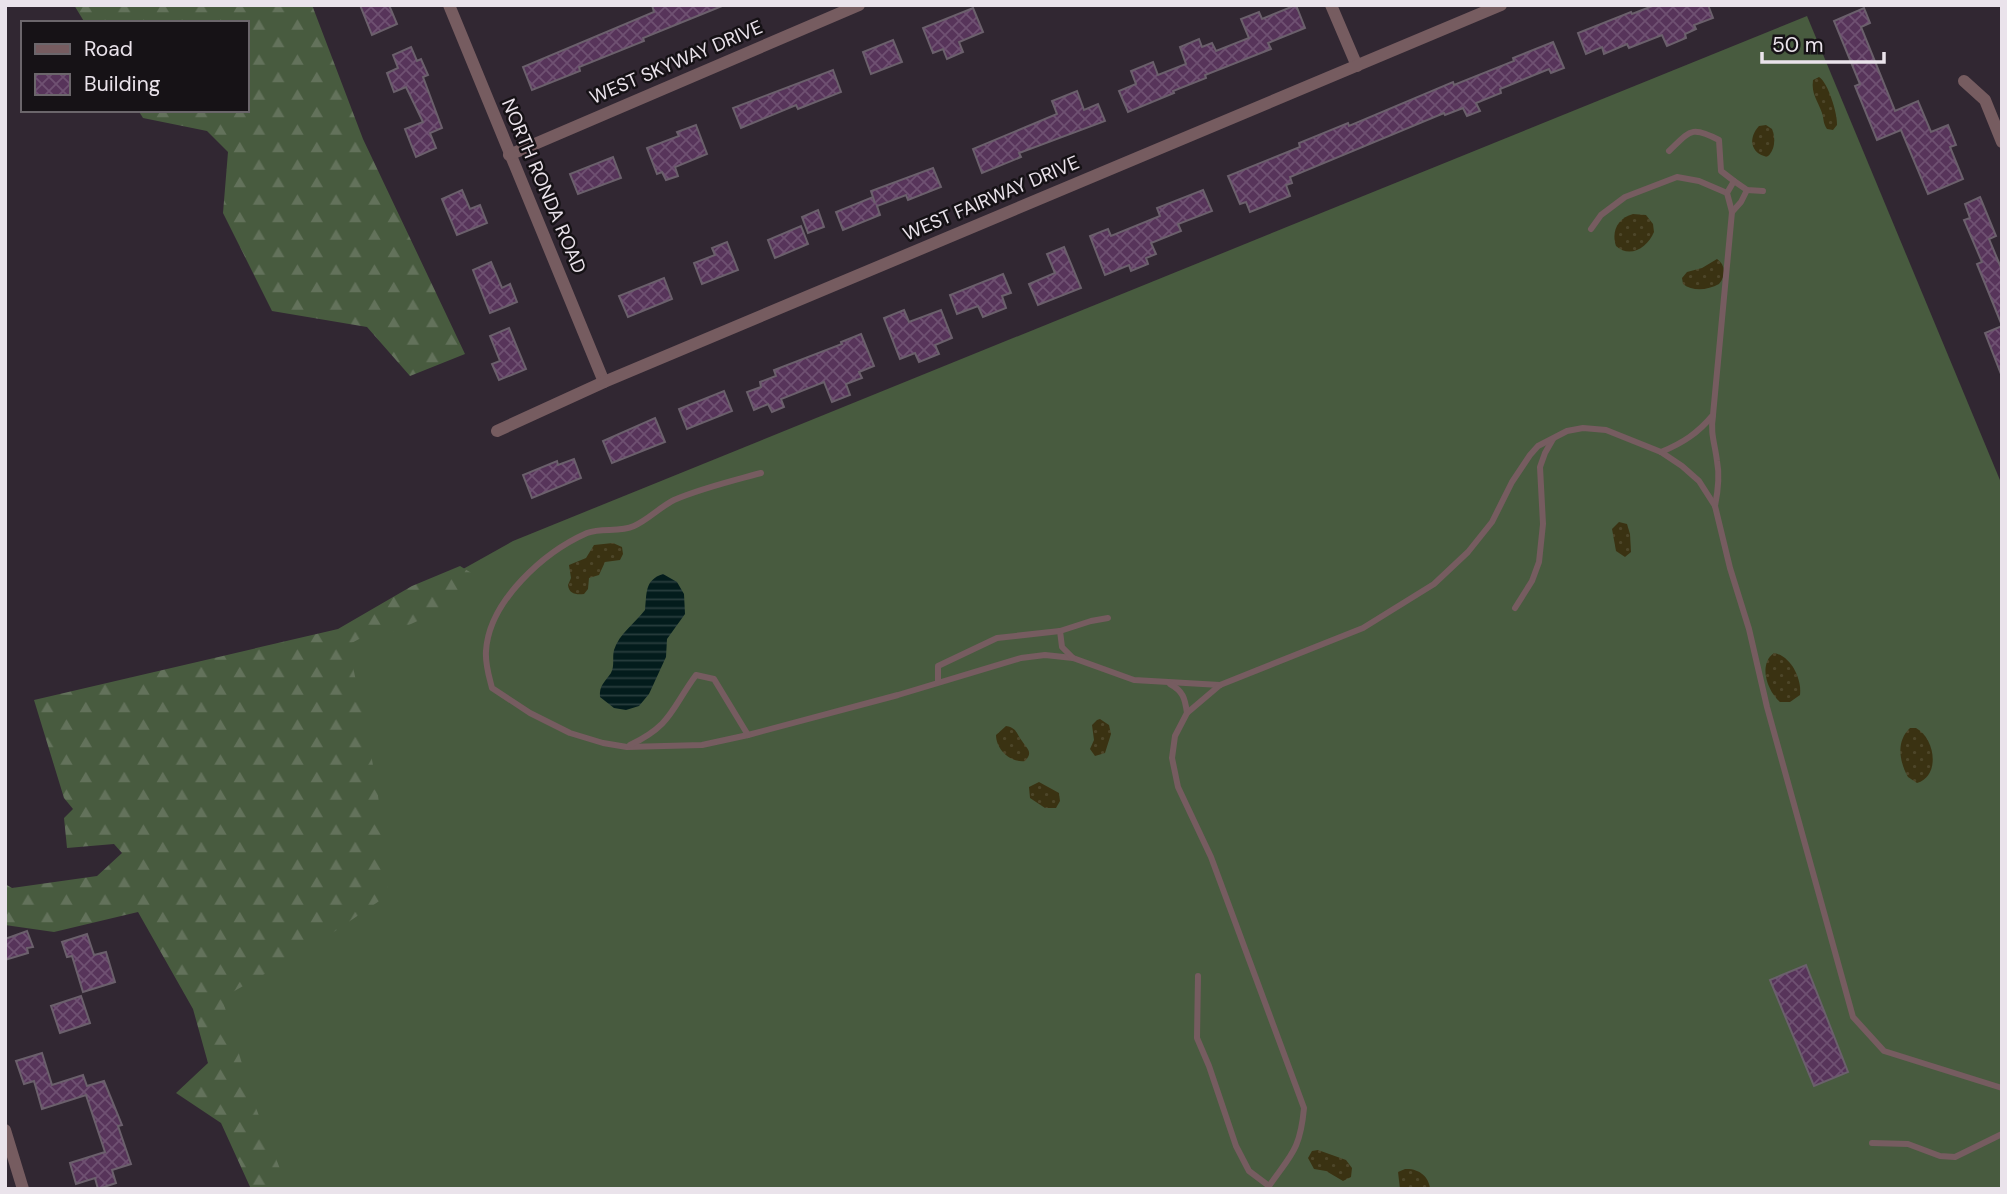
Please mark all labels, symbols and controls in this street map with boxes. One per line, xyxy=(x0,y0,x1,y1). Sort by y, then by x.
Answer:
street label: WEST SKYWAY DRIVE xyxy=(586,14,766,110)
legend xyxy=(21,21,248,112)
scale bar xyxy=(1762,21,1884,65)
text: 50 m xyxy=(1772,31,1823,59)
text: Road xyxy=(84,35,133,63)
text: Building xyxy=(84,70,161,98)
street label: NORTH RONDA ROAD xyxy=(496,95,592,277)
street label: WEST FAIRWAY DRIVE xyxy=(899,150,1083,246)

